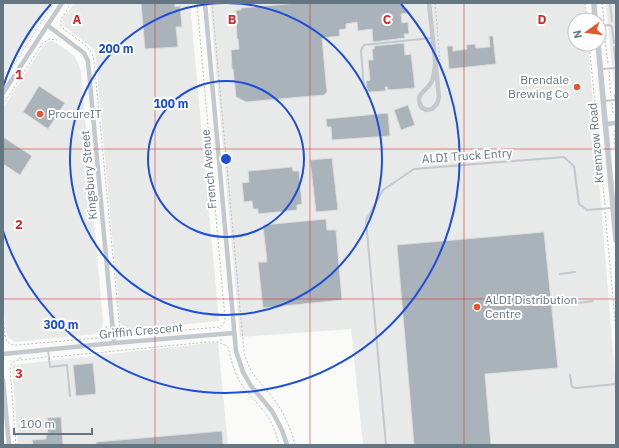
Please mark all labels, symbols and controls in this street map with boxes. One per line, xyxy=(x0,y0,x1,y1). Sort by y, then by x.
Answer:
text: A xyxy=(73,11,82,28)
text: B xyxy=(228,11,237,28)
text: C xyxy=(383,11,392,28)
text: D xyxy=(537,11,547,28)
north arrow xyxy=(567,12,607,52)
text: N xyxy=(570,29,585,40)
text: 200 m xyxy=(98,41,134,56)
text: 1 xyxy=(15,66,23,83)
place label: Brendale Brewing Co xyxy=(508,72,569,101)
marker: Brendale Brewing Co xyxy=(572,82,582,92)
text: 100 m xyxy=(153,96,189,111)
street label: Kremzow Road xyxy=(585,102,606,184)
place label: ProcureIT xyxy=(48,106,102,121)
marker: ProcureIT xyxy=(35,109,45,119)
street label: French Avenue xyxy=(198,128,219,210)
street label: Kingsbury Street xyxy=(77,130,100,220)
street label: ALDI Truck Entry xyxy=(421,145,513,166)
centre of rings xyxy=(219,152,233,166)
text: 2 xyxy=(15,216,23,233)
place label: ALDI Distribution Centre xyxy=(485,292,577,321)
marker: ALDI Distribution Centre xyxy=(472,302,482,312)
text: 300 m xyxy=(43,317,79,332)
street label: Griffin Crescent xyxy=(99,319,183,342)
text: 3 xyxy=(15,365,23,382)
scale bar xyxy=(14,410,92,436)
text: 100 m xyxy=(20,416,55,431)

